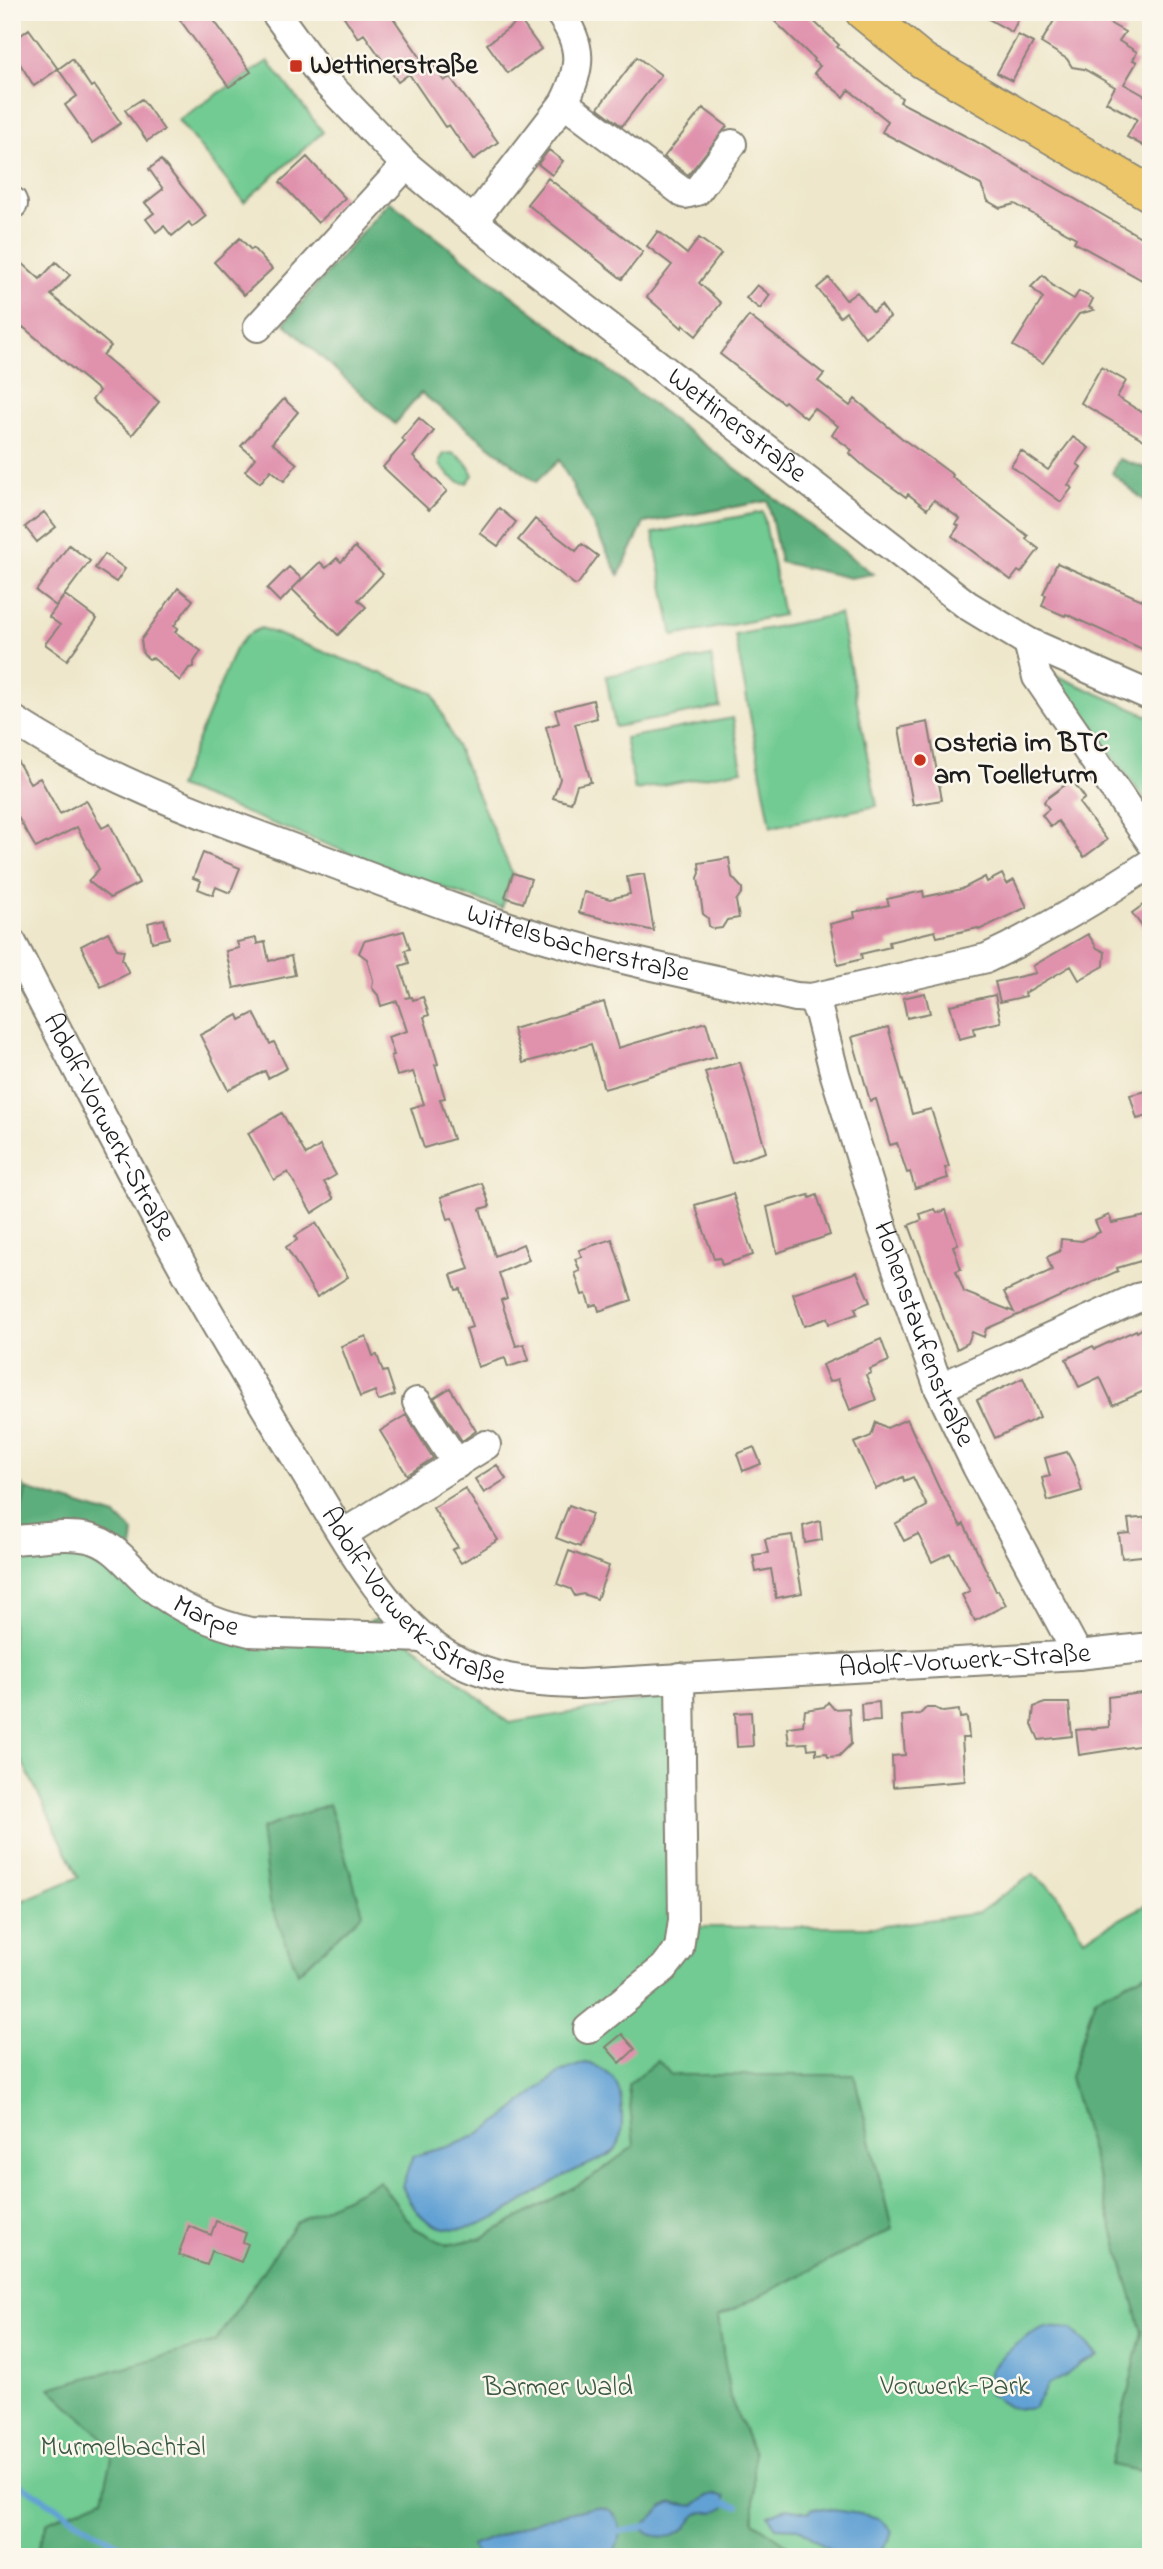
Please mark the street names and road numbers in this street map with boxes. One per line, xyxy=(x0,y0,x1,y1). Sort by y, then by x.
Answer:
street label: Wettinerstraße xyxy=(658,358,816,494)
street label: Wittelsbacherstraße xyxy=(461,894,694,994)
street label: Adolf-Vorwerk-Straße xyxy=(32,1006,186,1249)
street label: Hohenstaufenstraße xyxy=(861,1216,985,1454)
street label: Adolf-Vorwerk-Straße xyxy=(310,1499,510,1698)
street label: Marpe xyxy=(165,1585,244,1649)
street label: Adolf-Vorwerk-Straße xyxy=(838,1633,1093,1689)

